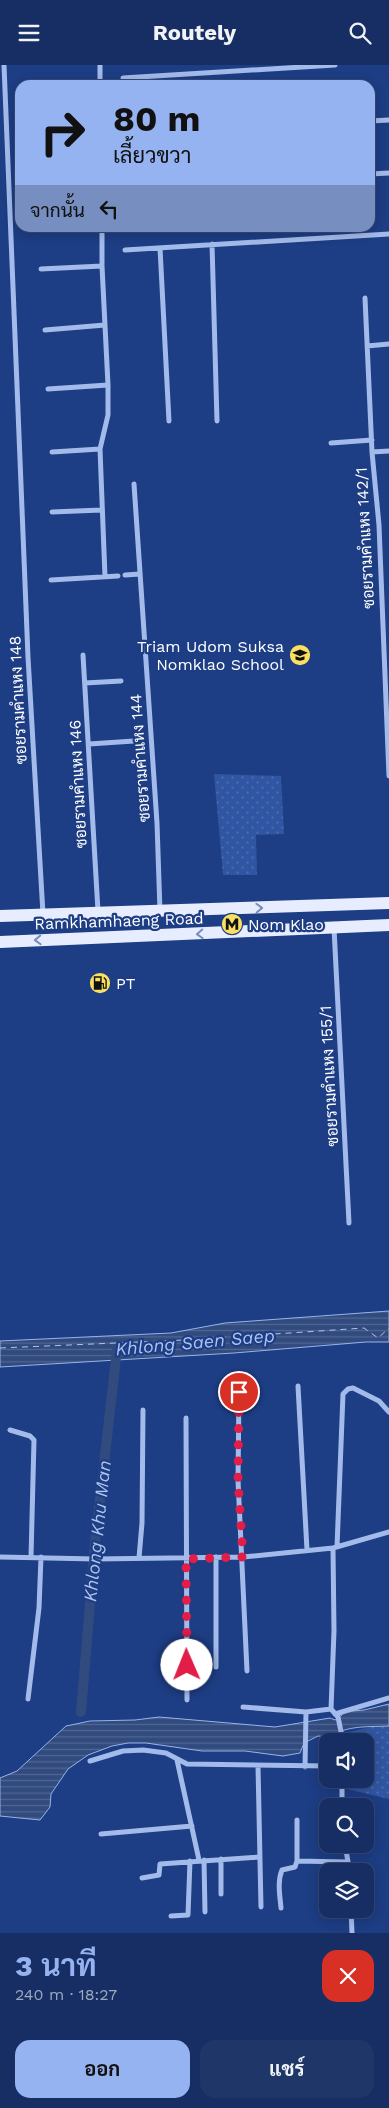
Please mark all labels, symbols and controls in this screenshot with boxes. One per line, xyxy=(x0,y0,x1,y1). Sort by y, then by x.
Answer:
icon: menu xyxy=(15,19,43,47)
icon: search xyxy=(346,19,374,47)
text: Routely xyxy=(153,20,236,45)
text: 80 m xyxy=(113,98,200,140)
icon: right xyxy=(30,100,95,165)
text: เลี้ยวขวา xyxy=(113,143,191,168)
icon: left xyxy=(95,195,123,223)
text: จากนั้น xyxy=(30,199,85,222)
street label: ซอยรามคำแหง 142/1 xyxy=(352,467,378,609)
street label: ซอยรามคำแหง 148 xyxy=(5,635,31,765)
place label: Triam Udom Suksa Nomklao School xyxy=(137,637,284,674)
school or university icon: Triam Udom Suksa Nomklao School xyxy=(288,643,312,667)
street label: ซอยรามคำแหง 144 xyxy=(126,693,154,823)
street label: ซอยรามคำแหง 146 xyxy=(65,719,91,849)
one-way arrow xyxy=(255,902,263,913)
street label: Ramkhamhaeng Road xyxy=(34,909,204,933)
metro station icon: Nom Klao xyxy=(220,912,244,936)
place label: Nom Klao xyxy=(248,915,324,934)
one-way arrow xyxy=(196,928,204,939)
one-way arrow xyxy=(34,935,42,946)
fuel station icon: PT xyxy=(88,971,112,995)
place label: PT xyxy=(116,974,136,993)
street label: ซอยรามคำแหง 155/1 xyxy=(316,1005,342,1147)
water label: Khlong Saen Saep xyxy=(114,1325,276,1359)
pin xyxy=(218,1371,260,1413)
icon: arrive xyxy=(225,1378,253,1406)
water label: Khlong Khu Man xyxy=(79,1459,115,1603)
position arrow xyxy=(160,1638,212,1690)
map controls xyxy=(319,1733,374,1918)
button: sound xyxy=(319,1733,374,1788)
button: search xyxy=(319,1798,374,1853)
button: layers xyxy=(319,1863,374,1918)
text: 3 นาที xyxy=(15,1948,97,1983)
button: close xyxy=(322,1950,374,2002)
text: 240 m · 18:27 xyxy=(15,1985,117,2004)
button: ออก xyxy=(15,2040,190,2098)
button: แชร์ xyxy=(200,2040,374,2098)

